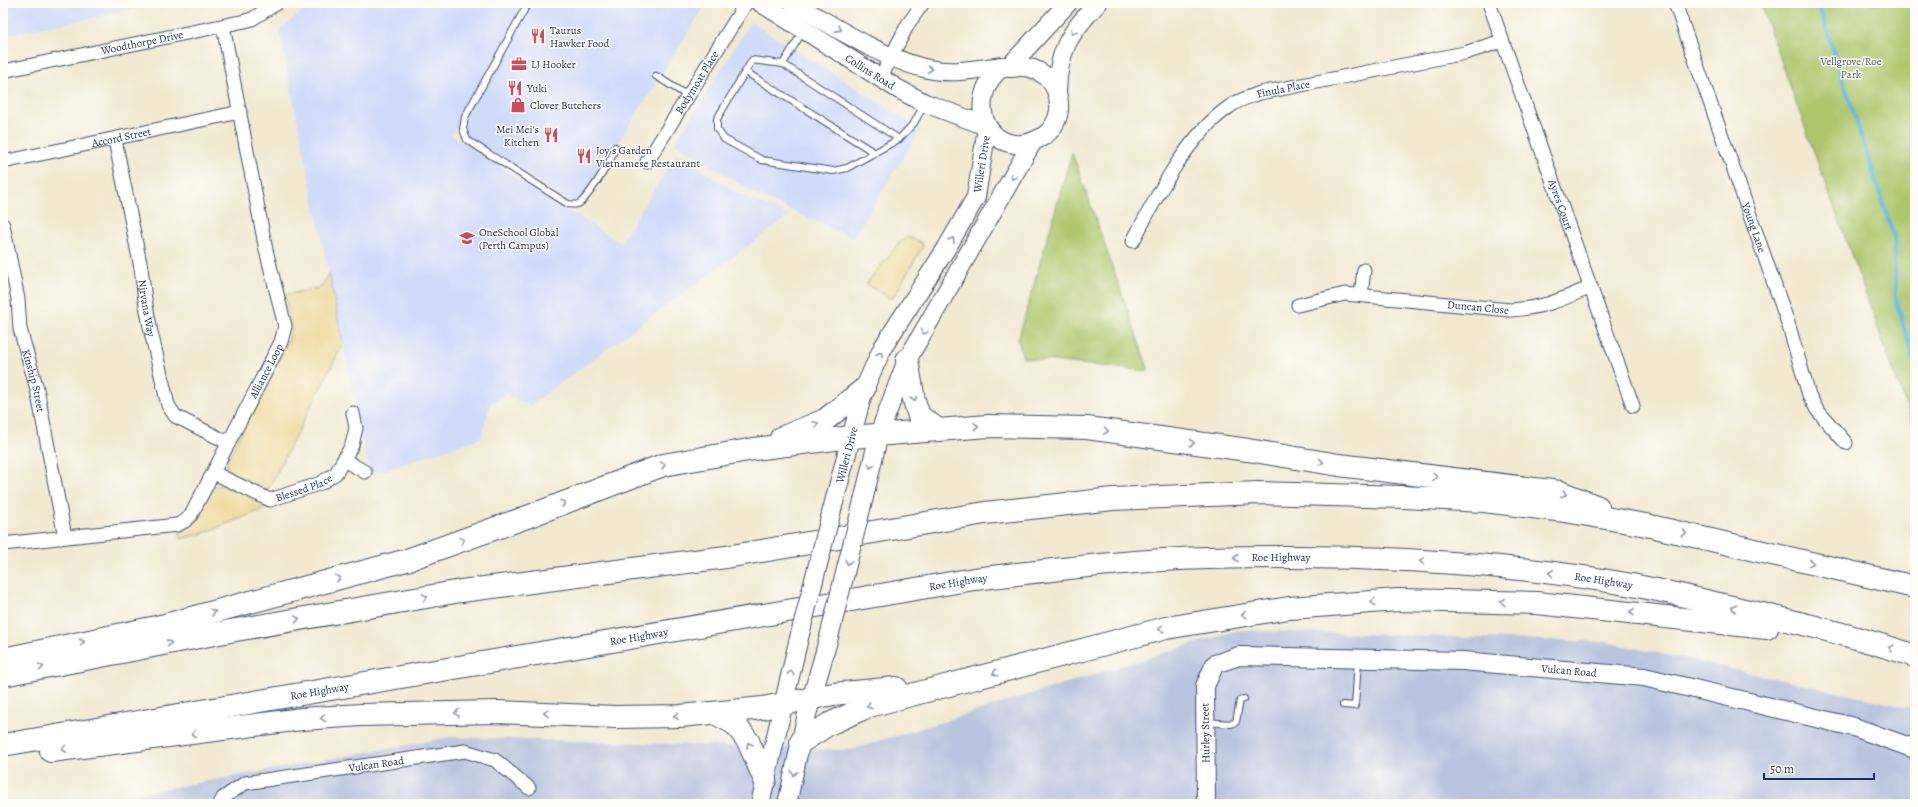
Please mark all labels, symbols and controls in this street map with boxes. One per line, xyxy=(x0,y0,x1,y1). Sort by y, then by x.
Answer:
place label: Taurus Hawker Food xyxy=(550,23,609,51)
one-way arrow xyxy=(835,24,842,32)
street label: Woodthorpe Drive xyxy=(99,27,184,59)
restaurant icon: Taurus Hawker Food xyxy=(529,27,547,45)
one-way arrow xyxy=(1070,28,1078,35)
street label: Bodymoat Place xyxy=(672,48,722,117)
street label: Collins Road xyxy=(842,51,898,93)
park label: Vellgrove/Roe Park xyxy=(1819,54,1882,82)
office icon: LJ Hooker xyxy=(510,55,528,73)
place label: LJ Hooker xyxy=(531,57,576,72)
one-way arrow xyxy=(927,64,933,73)
street label: Finula Place xyxy=(1254,76,1311,102)
restaurant icon: Yuki xyxy=(506,79,524,97)
place label: Yuki xyxy=(526,81,547,96)
shop icon: Clover Butchers xyxy=(509,96,527,114)
place label: Clover Butchers xyxy=(530,98,601,113)
place label: Mei Mei's Kitchen xyxy=(496,122,539,150)
street label: Accord Street xyxy=(90,124,153,151)
restaurant icon: Mei Mei's Kitchen xyxy=(542,126,560,144)
street label: Willeri Drive xyxy=(970,134,994,195)
place label: Joy's Garden Vietnamese Restaurant xyxy=(595,143,700,171)
restaurant icon: Joy's Garden Vietnamese Restaurant xyxy=(575,147,593,165)
one-way arrow xyxy=(1010,173,1017,180)
street label: Ayres Court xyxy=(1544,176,1577,232)
street label: Young Lane xyxy=(1738,199,1770,255)
place label: OneSchool Global (Perth Campus) xyxy=(479,225,559,253)
school or university icon: OneSchool Global (Perth Campus) xyxy=(458,229,476,247)
one-way arrow xyxy=(947,237,954,244)
street label: Nirvana Way xyxy=(134,279,159,338)
street label: Duncan Close xyxy=(1446,297,1510,318)
one-way arrow xyxy=(921,328,928,335)
street label: Alliance Loop xyxy=(246,341,287,402)
street label: Kinship Street xyxy=(18,347,48,414)
one-way arrow xyxy=(875,350,883,358)
one-way arrow xyxy=(910,396,918,402)
one-way arrow xyxy=(812,420,819,428)
one-way arrow xyxy=(973,422,979,431)
street label: Willeri Drive xyxy=(832,425,862,485)
one-way arrow xyxy=(1103,426,1109,435)
one-way arrow xyxy=(1189,438,1195,447)
one-way arrow xyxy=(1317,457,1324,466)
one-way arrow xyxy=(659,461,666,470)
one-way arrow xyxy=(868,462,876,469)
street label: Blessed Place xyxy=(274,471,335,506)
one-way arrow xyxy=(1432,472,1438,481)
one-way arrow xyxy=(1560,489,1567,498)
one-way arrow xyxy=(560,499,567,507)
one-way arrow xyxy=(1681,529,1687,537)
one-way arrow xyxy=(459,536,466,544)
street label: Roe Highway xyxy=(1251,550,1311,565)
one-way arrow xyxy=(1233,554,1239,562)
one-way arrow xyxy=(1419,556,1425,565)
one-way arrow xyxy=(1808,558,1814,566)
one-way arrow xyxy=(844,559,852,565)
one-way arrow xyxy=(1548,569,1554,578)
street label: Roe Highway xyxy=(1573,569,1634,593)
street label: Roe Highway xyxy=(928,570,988,595)
one-way arrow xyxy=(335,575,341,583)
one-way arrow xyxy=(422,594,428,602)
one-way arrow xyxy=(1370,597,1376,606)
one-way arrow xyxy=(1500,598,1506,606)
one-way arrow xyxy=(1731,604,1737,612)
one-way arrow xyxy=(1629,608,1635,617)
one-way arrow xyxy=(209,609,216,617)
one-way arrow xyxy=(1241,610,1247,619)
one-way arrow xyxy=(294,616,300,624)
street label: Roe Highway xyxy=(609,624,669,649)
one-way arrow xyxy=(1157,625,1164,633)
one-way arrow xyxy=(79,639,85,647)
one-way arrow xyxy=(166,639,172,647)
one-way arrow xyxy=(1888,644,1895,653)
street label: Vulcan Road xyxy=(1540,661,1598,681)
one-way arrow xyxy=(38,664,44,672)
one-way arrow xyxy=(992,669,998,677)
one-way arrow xyxy=(786,670,794,676)
street label: Roe Highway xyxy=(289,679,350,704)
one-way arrow xyxy=(866,702,873,710)
street label: Hurley Street xyxy=(1197,702,1214,763)
one-way arrow xyxy=(454,708,460,717)
one-way arrow xyxy=(543,709,549,717)
one-way arrow xyxy=(673,712,679,720)
one-way arrow xyxy=(320,713,326,722)
one-way arrow xyxy=(191,729,197,738)
one-way arrow xyxy=(747,742,754,749)
one-way arrow xyxy=(61,744,68,753)
street label: Vulcan Road xyxy=(347,753,405,776)
scale bar xyxy=(1764,755,1874,781)
text: 50 m xyxy=(1770,761,1794,777)
one-way arrow xyxy=(790,770,798,776)

